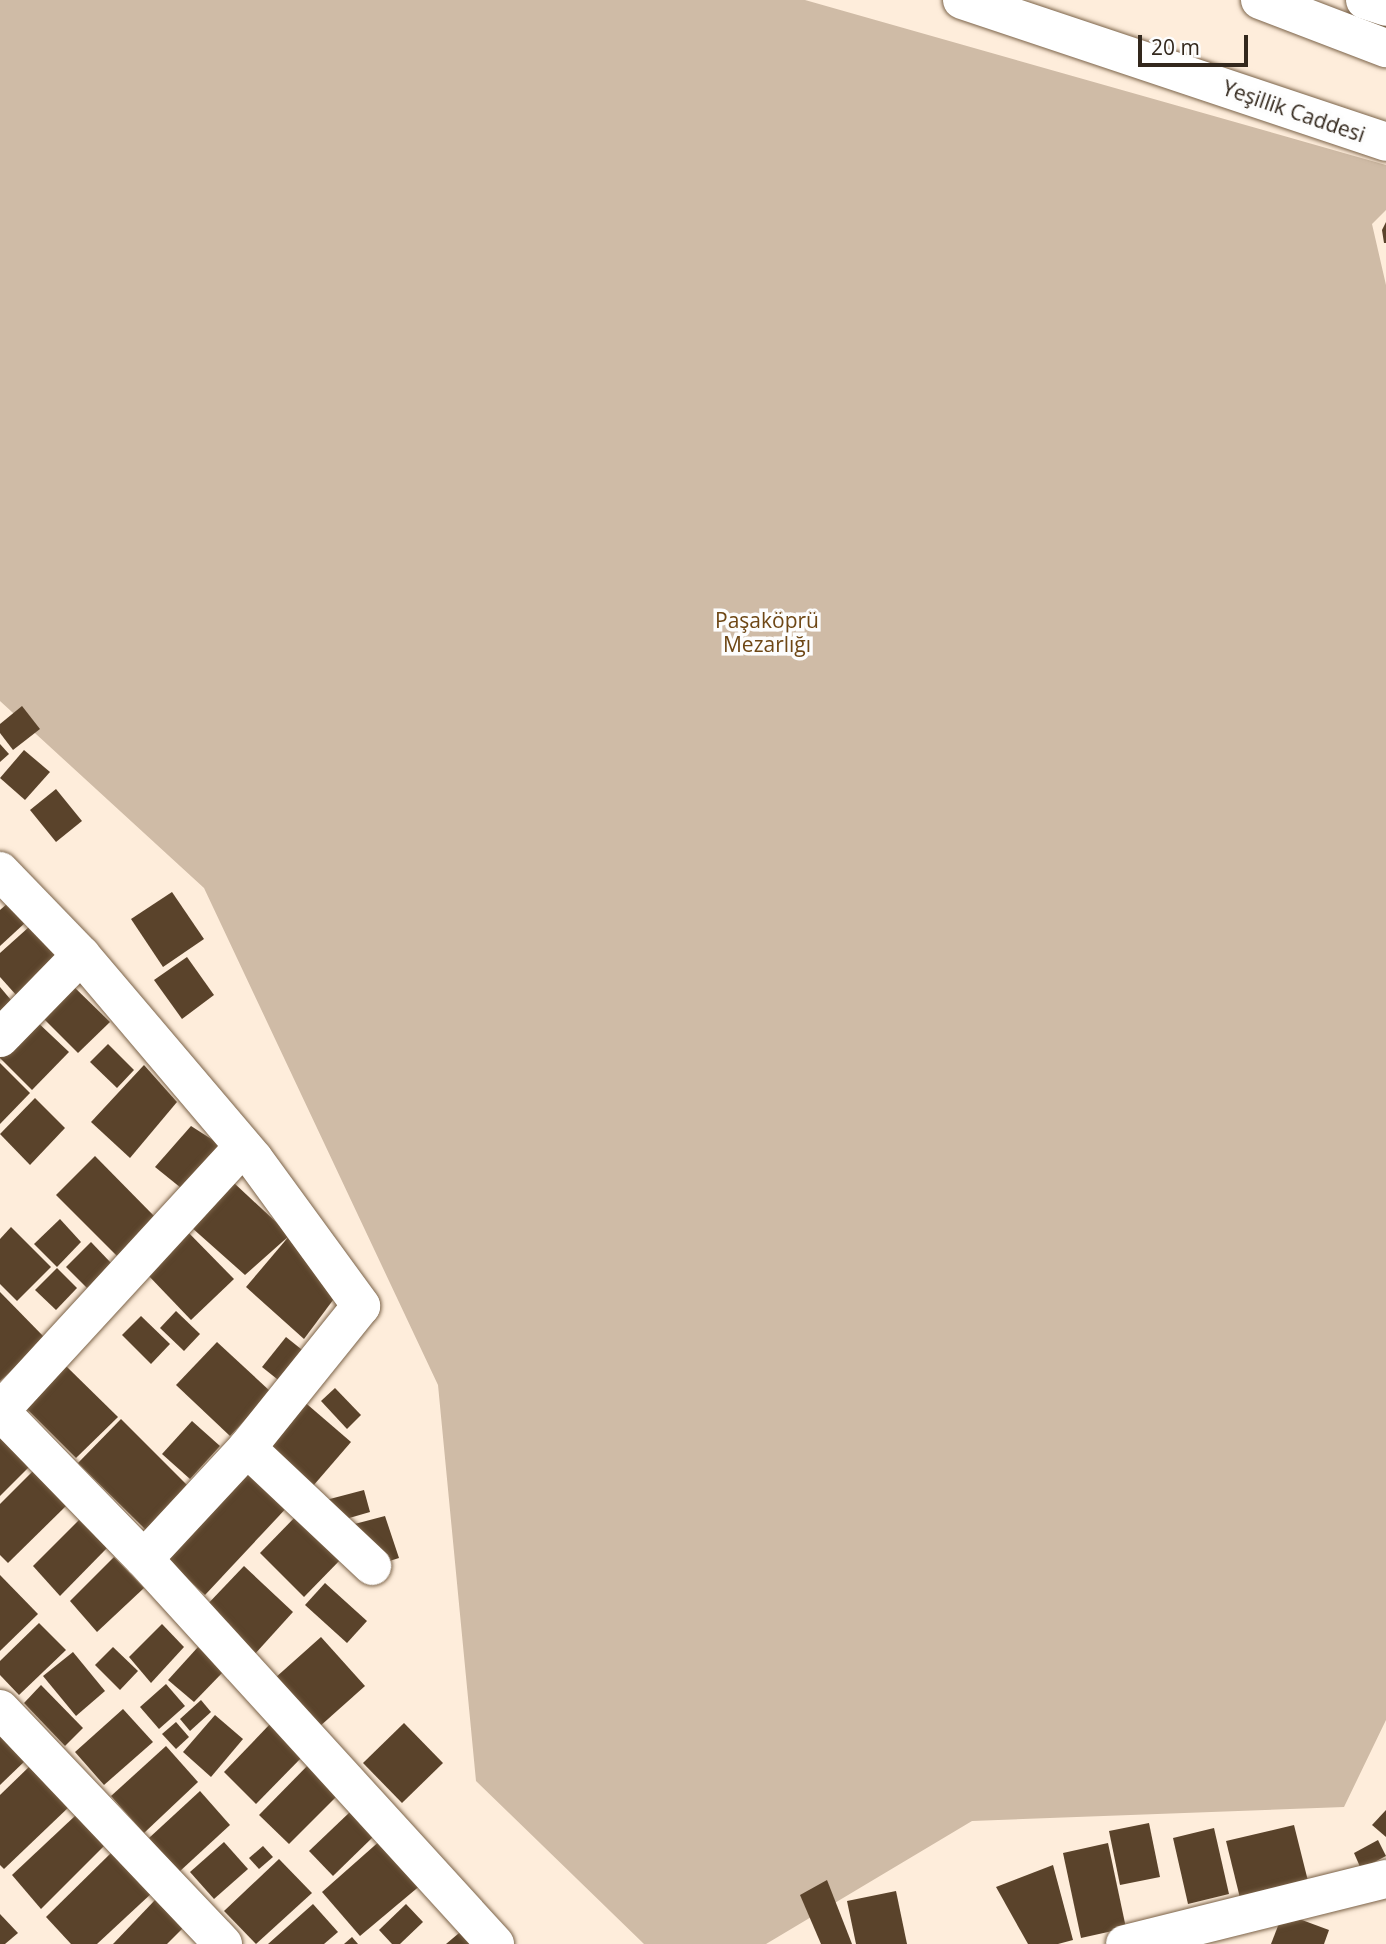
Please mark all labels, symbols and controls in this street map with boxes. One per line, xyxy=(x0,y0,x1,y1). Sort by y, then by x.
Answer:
scale bar xyxy=(1141,21,1251,65)
text: 20 m xyxy=(1151,33,1200,61)
street label: Yeşillik Caddesi xyxy=(1219,75,1369,147)
park label: Paşaköprü Mezarlığı xyxy=(715,607,819,657)

